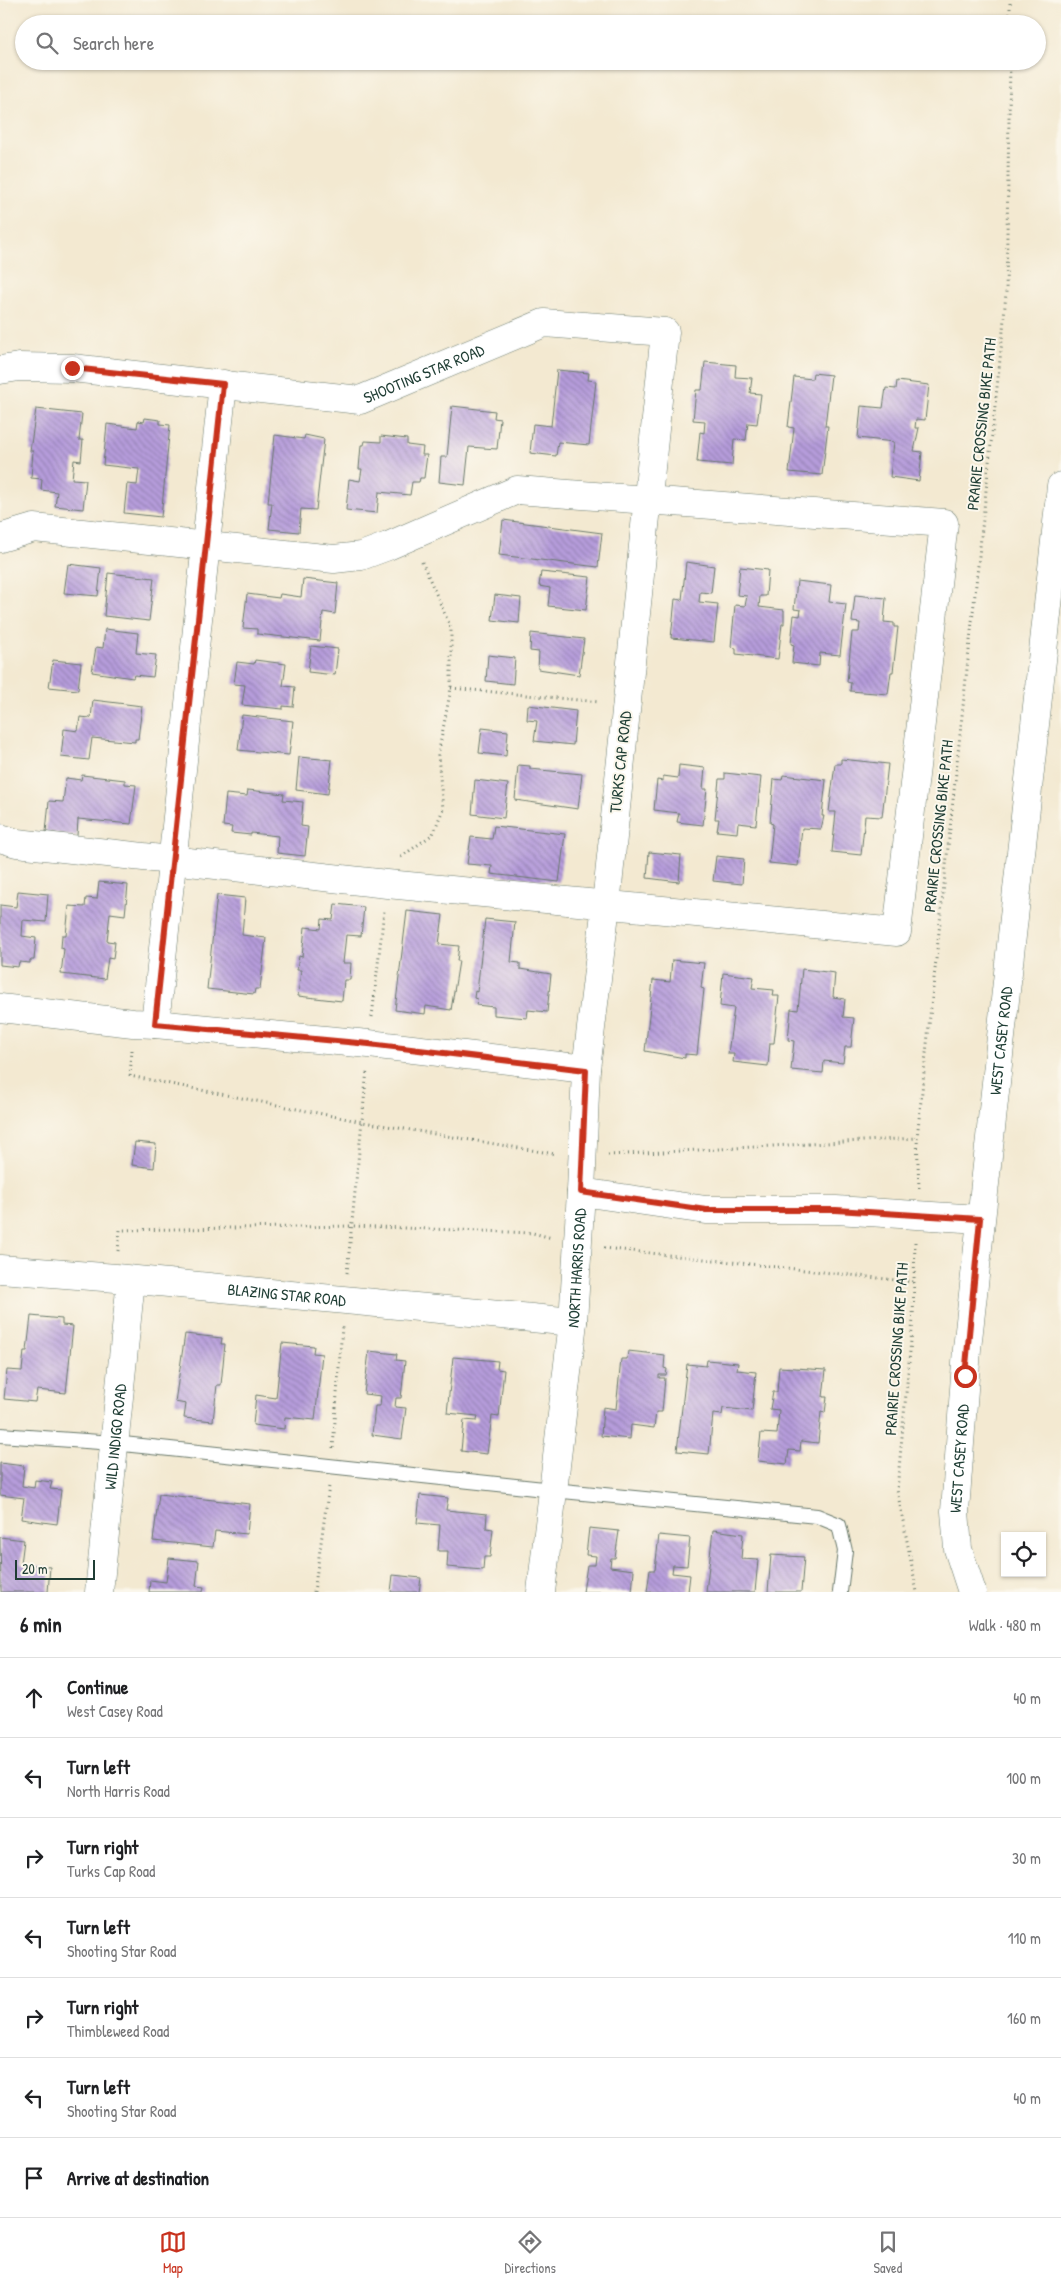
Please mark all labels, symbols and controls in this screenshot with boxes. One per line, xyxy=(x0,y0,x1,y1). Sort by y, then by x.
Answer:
search box xyxy=(15,15,1046,70)
icon: search xyxy=(33,29,61,57)
text: Search here xyxy=(73,30,154,56)
street label: PRAIRIE CROSSING BIKE PATH xyxy=(961,337,1001,511)
street label: SHOOTING STAR ROAD xyxy=(360,338,488,408)
route end xyxy=(61,357,84,380)
street label: TURKS CAP ROAD xyxy=(604,710,636,814)
street label: PRAIRIE CROSSING BIKE PATH xyxy=(918,739,958,913)
street label: WEST CASEY ROAD xyxy=(984,985,1017,1096)
street label: NORTH HARRIS ROAD xyxy=(561,1207,591,1329)
street label: PRAIRIE CROSSING BIKE PATH xyxy=(879,1262,913,1436)
street label: BLAZING STAR ROAD xyxy=(227,1278,347,1311)
route start xyxy=(954,1365,977,1388)
street label: WILD INDIGO ROAD xyxy=(99,1382,131,1491)
street label: WEST CASEY ROAD xyxy=(944,1403,974,1514)
map controls xyxy=(1001,1532,1046,1577)
button: locate xyxy=(1001,1532,1046,1577)
scale bar xyxy=(15,1557,95,1580)
text: 20 m xyxy=(22,1559,48,1578)
text: 6 min xyxy=(20,1610,62,1639)
text: Walk · 480 m xyxy=(969,1614,1041,1636)
text: Continue xyxy=(67,1674,128,1700)
icon: ahead xyxy=(20,1684,48,1712)
text: 40 m xyxy=(1013,1687,1041,1709)
text: West Casey Road xyxy=(67,1700,163,1722)
text: Turn left xyxy=(67,1754,130,1780)
icon: left xyxy=(20,1764,48,1792)
text: 100 m xyxy=(1006,1767,1041,1789)
text: North Harris Road xyxy=(67,1780,170,1802)
text: Turn right xyxy=(67,1834,138,1860)
icon: right xyxy=(20,1844,48,1872)
text: 30 m xyxy=(1012,1847,1041,1869)
text: Turks Cap Road xyxy=(67,1860,155,1882)
text: Turn left xyxy=(67,1914,130,1940)
icon: left xyxy=(20,1924,48,1952)
text: 110 m xyxy=(1008,1927,1041,1949)
text: Shooting Star Road xyxy=(67,1940,176,1962)
text: Turn right xyxy=(67,1994,138,2020)
icon: right xyxy=(20,2004,48,2032)
text: 160 m xyxy=(1007,2007,1041,2029)
text: Thimbleweed Road xyxy=(67,2020,169,2042)
text: Turn left xyxy=(67,2074,130,2100)
icon: left xyxy=(20,2084,48,2112)
text: 40 m xyxy=(1013,2087,1041,2109)
text: Shooting Star Road xyxy=(67,2100,176,2122)
icon: arrive xyxy=(20,2164,48,2192)
text: Arrive at destination xyxy=(67,2165,209,2191)
tab: Map xyxy=(159,2228,187,2277)
tab: Directions xyxy=(504,2228,556,2277)
tab: Saved xyxy=(874,2228,902,2277)

